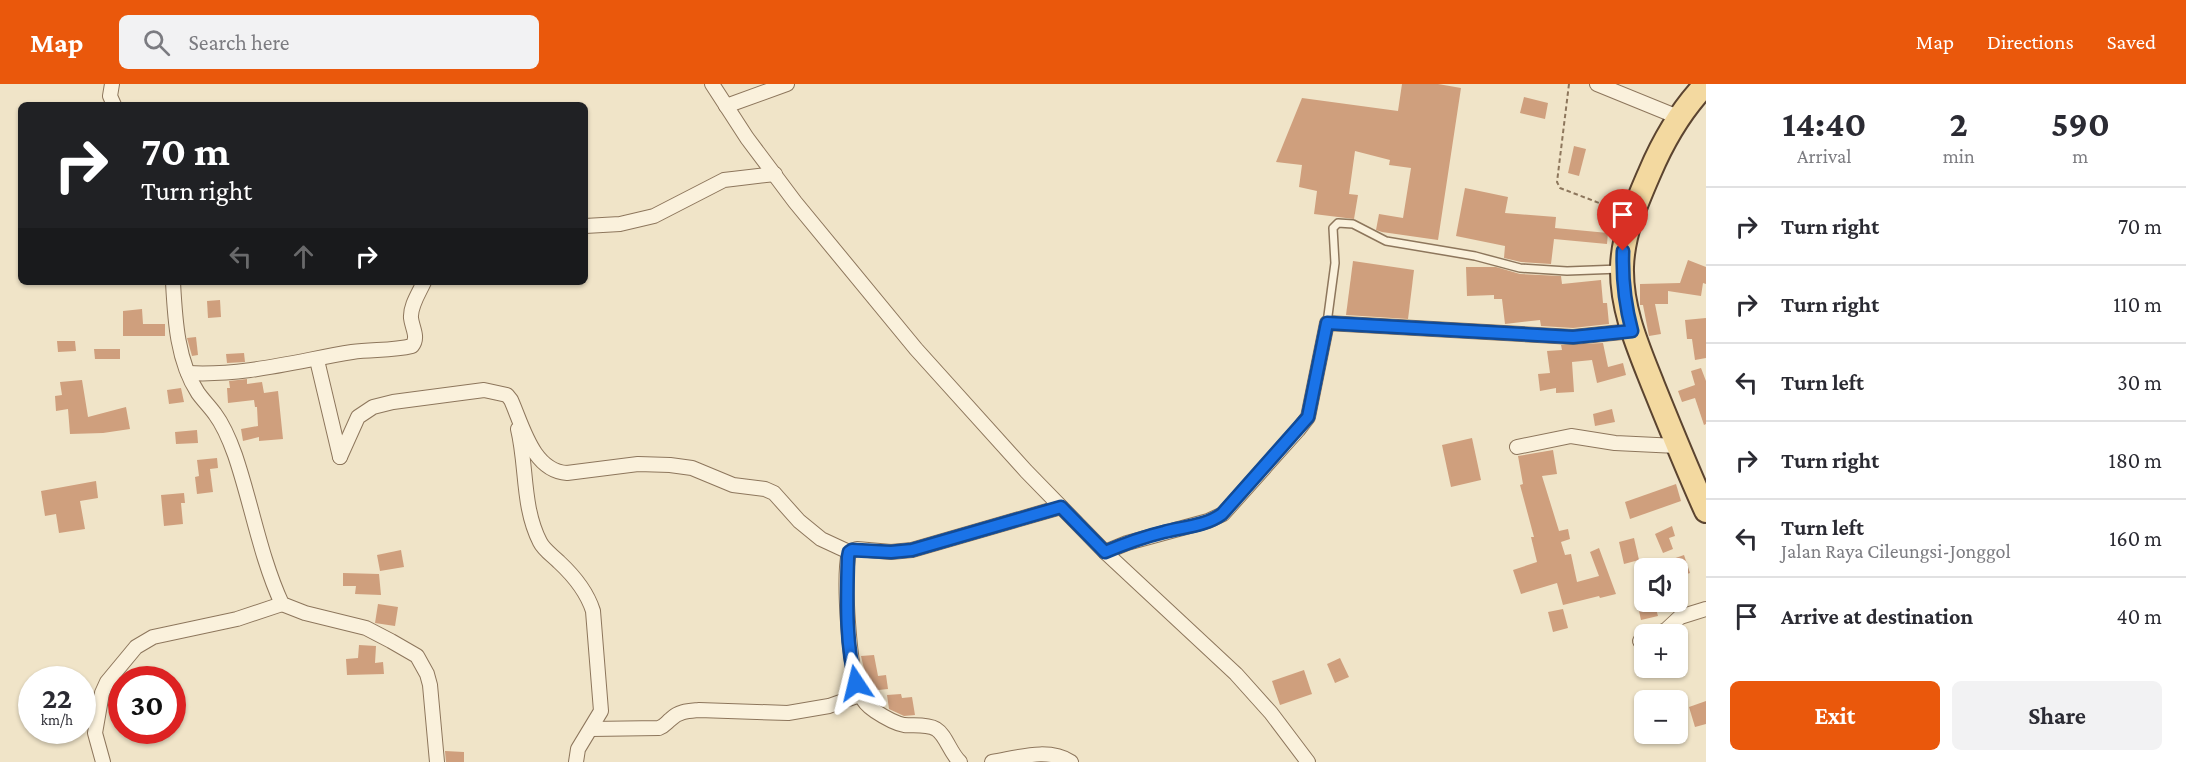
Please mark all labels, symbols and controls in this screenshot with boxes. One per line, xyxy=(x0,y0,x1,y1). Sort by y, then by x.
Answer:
search box xyxy=(119,15,539,69)
icon: search xyxy=(140,26,173,59)
text: Map xyxy=(30,27,83,58)
text: Search here xyxy=(188,30,289,55)
text: Map xyxy=(1916,30,1954,54)
text: Directions xyxy=(1987,30,2074,54)
text: Saved xyxy=(2107,30,2156,54)
text: 14:40 xyxy=(1782,104,1866,144)
text: 2 xyxy=(1949,104,1968,144)
text: 590 xyxy=(2051,104,2110,144)
icon: right xyxy=(42,126,120,204)
text: 70 m xyxy=(141,127,230,174)
text: Arrival xyxy=(1797,145,1852,167)
text: min xyxy=(1943,145,1975,167)
text: m xyxy=(2072,145,2088,167)
text: Turn right xyxy=(141,176,252,206)
pin xyxy=(1597,189,1648,251)
icon: arrive xyxy=(1606,198,1639,231)
icon: right xyxy=(1730,210,1763,243)
text: Turn right xyxy=(1781,214,1879,239)
text: 70 m xyxy=(2118,214,2162,239)
icon: left xyxy=(224,240,257,273)
icon: ahead xyxy=(287,240,320,273)
icon: right xyxy=(350,240,383,273)
icon: right xyxy=(1730,288,1763,321)
text: Turn right xyxy=(1781,292,1879,317)
text: 110 m xyxy=(2113,292,2162,317)
icon: left xyxy=(1730,366,1763,399)
text: Turn left xyxy=(1781,370,1864,395)
text: 30 m xyxy=(2117,370,2162,395)
icon: right xyxy=(1730,444,1763,477)
text: Turn right xyxy=(1781,448,1879,473)
text: 180 m xyxy=(2109,448,2162,473)
text: Turn left xyxy=(1781,515,1864,540)
icon: left xyxy=(1730,522,1763,555)
text: 160 m xyxy=(2109,526,2162,551)
text: Jalan Raya Cileungsi-Jonggol xyxy=(1781,540,2011,562)
map controls xyxy=(1634,558,1688,744)
button: sound xyxy=(1634,558,1688,612)
icon: arrive xyxy=(1730,600,1763,633)
text: Arrive at destination xyxy=(1781,604,1973,629)
text: 40 m xyxy=(2117,604,2162,629)
button: + xyxy=(1634,624,1688,678)
position arrow xyxy=(824,651,888,715)
speed limit sign: 30 xyxy=(108,666,186,744)
text: 22 xyxy=(42,681,72,714)
button: Exit xyxy=(1730,681,1940,750)
button: Share xyxy=(1952,681,2162,750)
button: − xyxy=(1634,690,1688,744)
text: km/h xyxy=(41,712,73,728)

